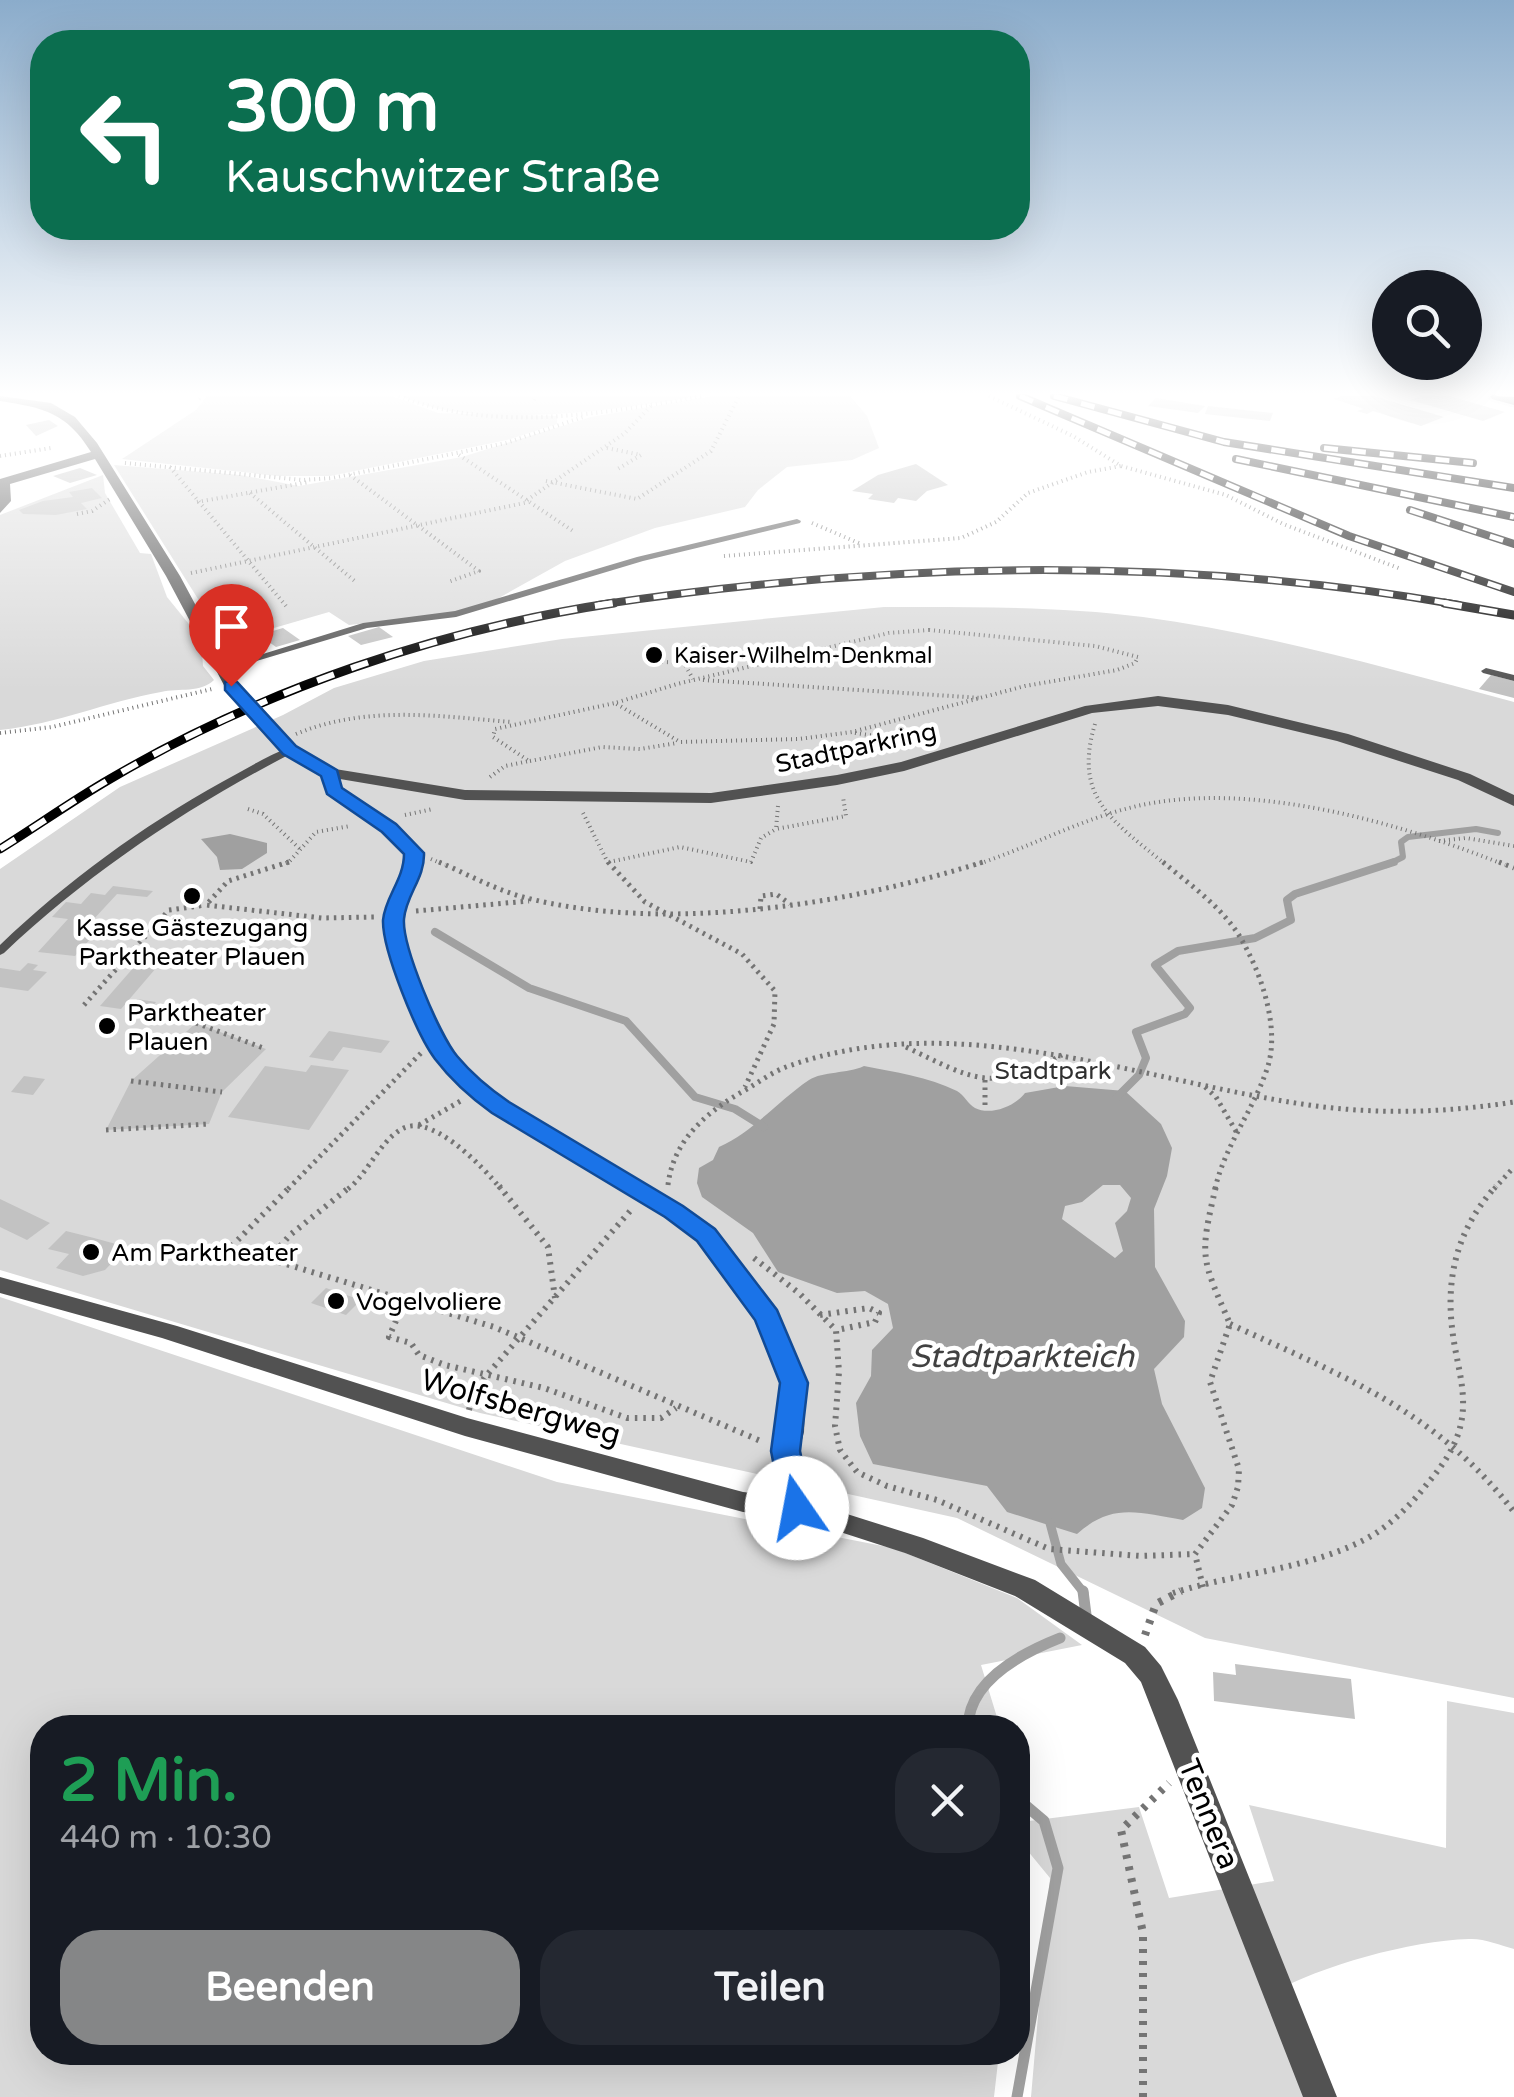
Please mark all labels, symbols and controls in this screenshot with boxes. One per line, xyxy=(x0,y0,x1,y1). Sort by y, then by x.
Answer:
text: 300 m xyxy=(225,66,439,150)
icon: left xyxy=(60,70,190,200)
text: Kauschwitzer Straße xyxy=(225,151,660,205)
map controls xyxy=(1372,270,1482,380)
button: search xyxy=(1372,270,1482,380)
pin xyxy=(189,584,274,687)
icon: arrive xyxy=(204,599,259,654)
place label: Kaiser-Wilhelm-Denkmal xyxy=(674,643,932,669)
marker: Kaiser-Wilhelm-Denkmal xyxy=(643,644,665,666)
street label: Stadtparkring xyxy=(773,716,939,780)
marker: Kasse Gästezugang Parktheater Plauen xyxy=(181,885,203,907)
place label: Kasse Gästezugang Parktheater Plauen xyxy=(76,913,308,972)
place label: Parktheater Plauen xyxy=(127,998,267,1057)
marker: Parktheater Plauen xyxy=(96,1015,118,1037)
park label: Stadtpark xyxy=(995,1056,1111,1086)
place label: Am Parktheater xyxy=(111,1238,299,1268)
marker: Am Parktheater xyxy=(80,1241,102,1263)
place label: Vogelvoliere xyxy=(356,1287,502,1317)
marker: Vogelvoliere xyxy=(325,1290,347,1312)
water label: Stadtparkteich xyxy=(910,1338,1136,1376)
street label: Wolfsbergweg xyxy=(417,1361,625,1454)
position arrow xyxy=(745,1456,849,1560)
text: 2 Min. xyxy=(60,1745,238,1817)
button: close xyxy=(895,1748,1000,1853)
street label: Tennera xyxy=(1170,1754,1247,1875)
text: 440 m · 10:30 xyxy=(60,1819,272,1857)
button: Beenden xyxy=(60,1930,520,2045)
button: Teilen xyxy=(540,1930,1000,2045)

